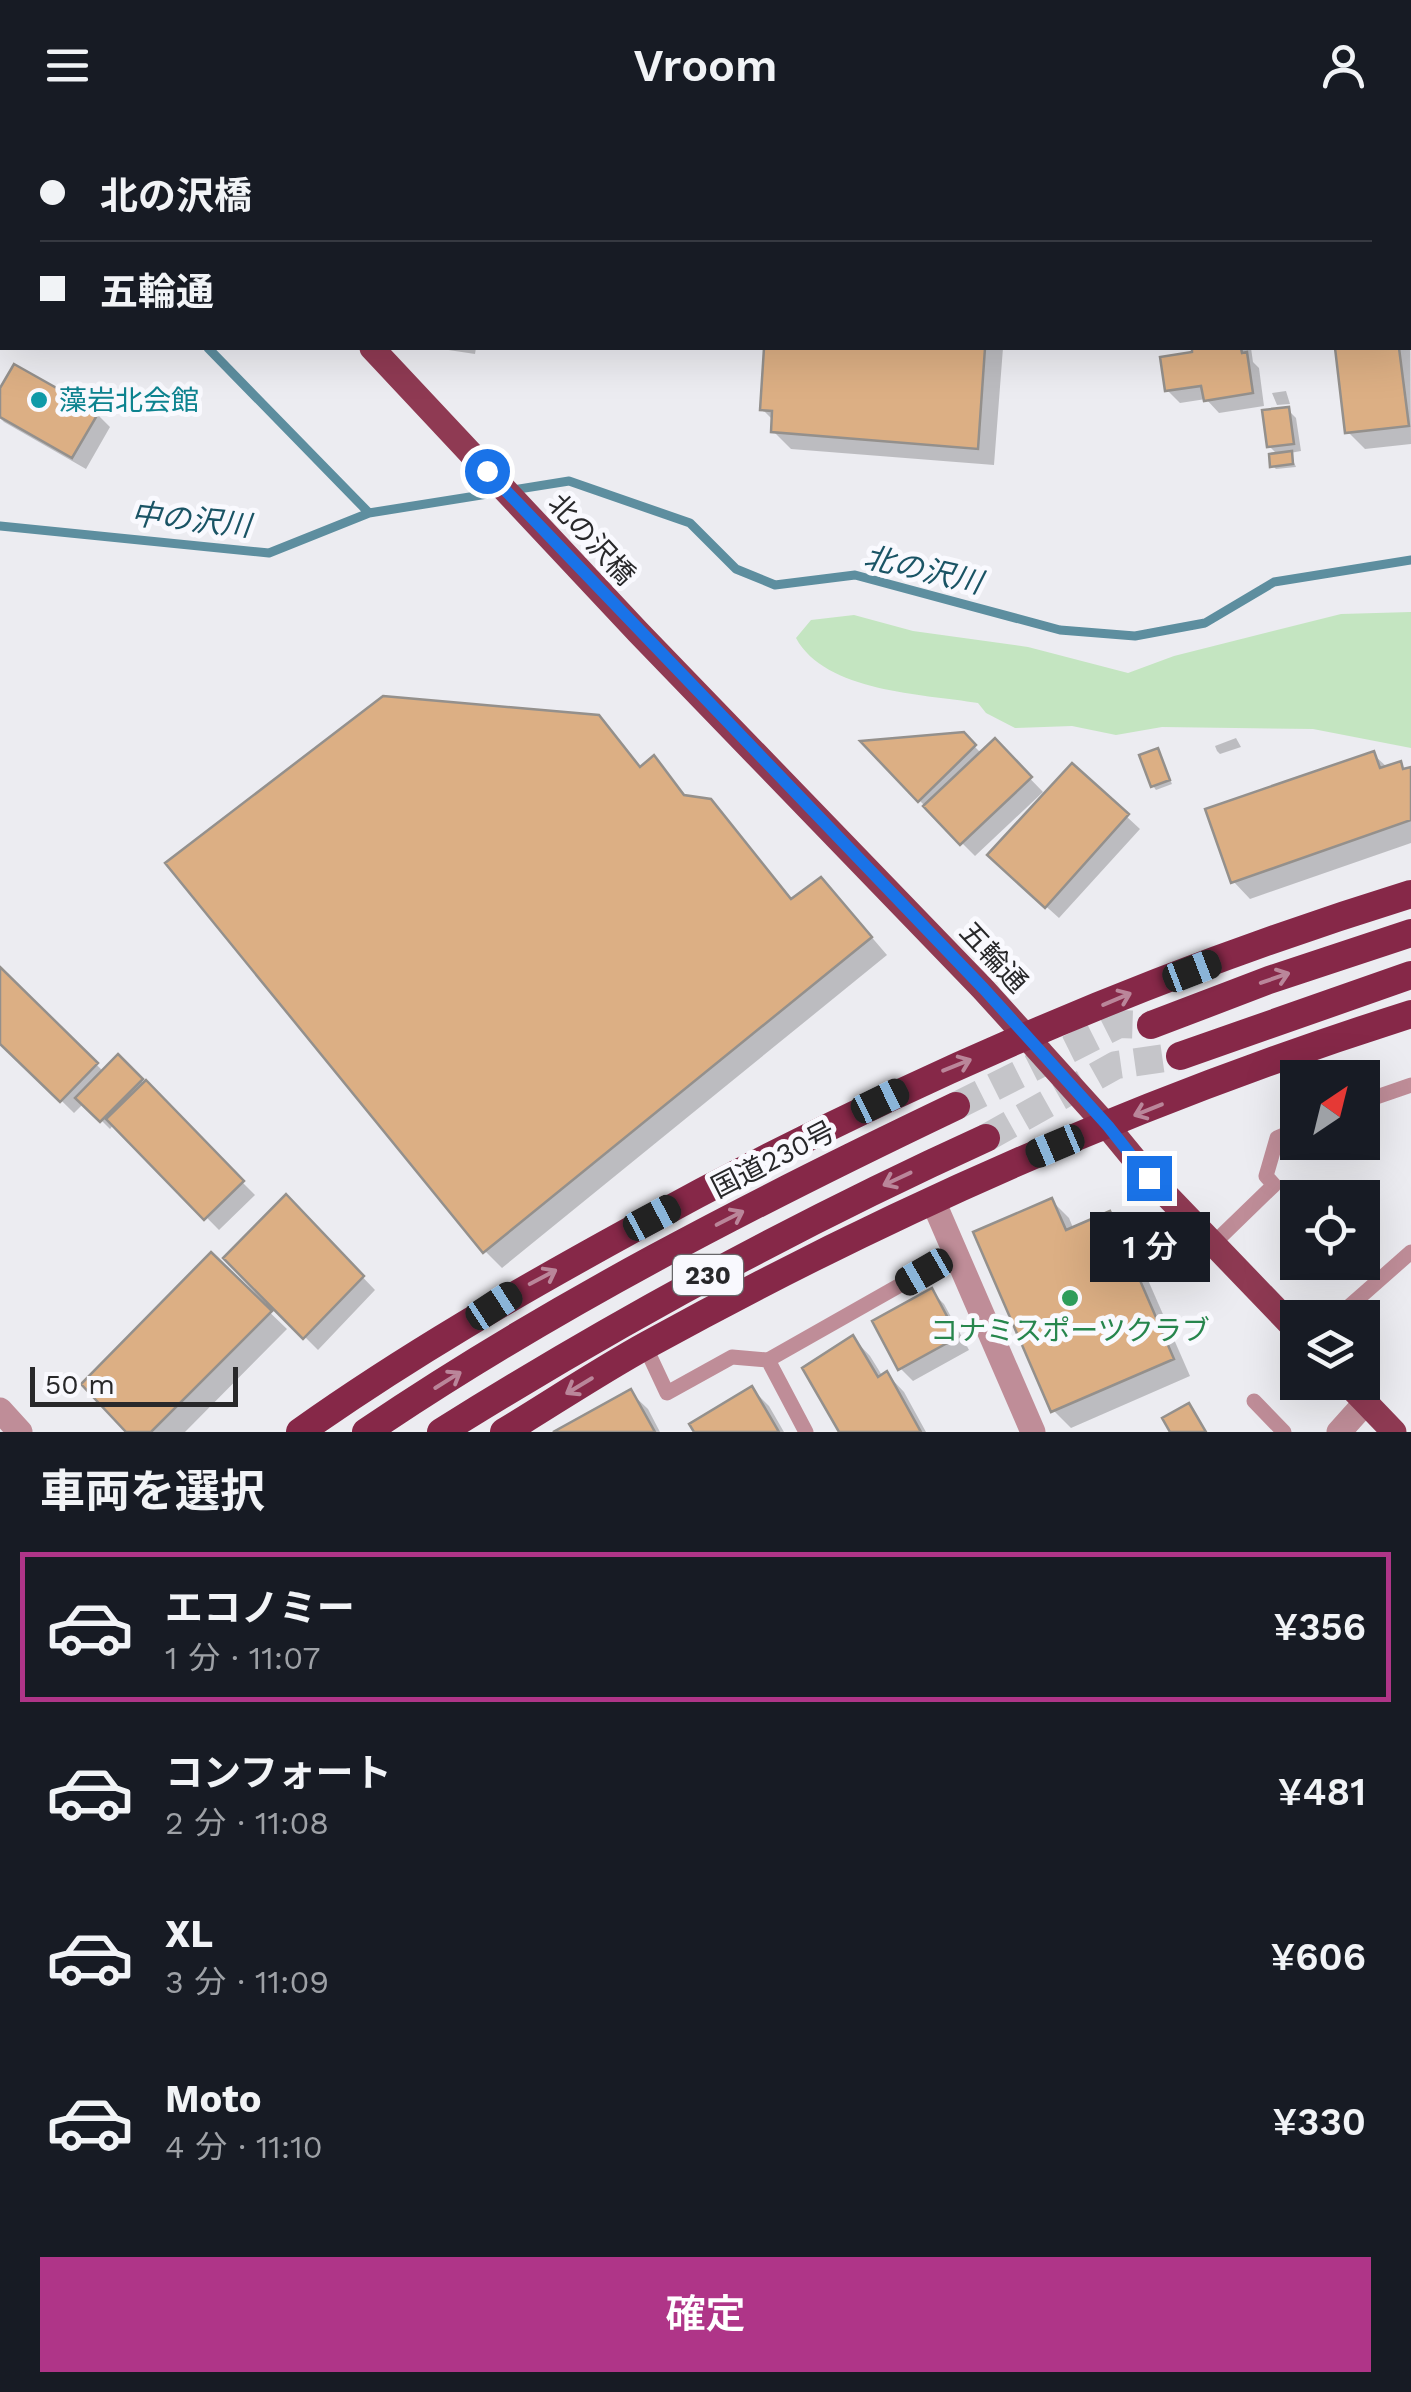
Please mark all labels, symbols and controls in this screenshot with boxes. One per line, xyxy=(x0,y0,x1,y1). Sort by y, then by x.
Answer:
icon: menu xyxy=(40,38,95,93)
icon: person xyxy=(1316,38,1371,93)
text: Vroom xyxy=(633,39,778,92)
text: 北の沢橋 xyxy=(100,174,252,218)
text: 五輪通 xyxy=(100,270,214,314)
place label: 藻岩北会館 xyxy=(59,384,199,417)
marker: 藻岩北会館 xyxy=(28,389,50,411)
route start xyxy=(465,449,510,494)
street label: 北の沢橋 xyxy=(541,487,642,592)
water label: 中の沢川 xyxy=(130,496,256,543)
water label: 北の沢川 xyxy=(861,539,988,601)
street label: 五輪通 xyxy=(953,915,1034,999)
car xyxy=(1159,946,1225,996)
one-way arrow xyxy=(1258,968,1290,986)
one-way arrow xyxy=(1101,989,1132,1007)
one-way arrow xyxy=(941,1055,971,1073)
north arrow xyxy=(1280,1060,1380,1160)
map controls xyxy=(1280,1060,1380,1400)
car xyxy=(846,1074,914,1128)
one-way arrow xyxy=(1133,1102,1163,1120)
street label: 国道230号 xyxy=(706,1114,840,1205)
car xyxy=(1022,1120,1088,1172)
route end xyxy=(1127,1156,1172,1201)
one-way arrow xyxy=(883,1170,913,1189)
button: locate xyxy=(1280,1180,1380,1280)
car xyxy=(618,1191,686,1245)
one-way arrow xyxy=(714,1208,744,1227)
callout: 1 分 xyxy=(1089,1213,1209,1283)
text: 1 分 xyxy=(1122,1228,1178,1266)
car xyxy=(891,1244,957,1300)
road number: 230 xyxy=(673,1255,743,1295)
one-way arrow xyxy=(528,1267,557,1287)
car xyxy=(461,1277,527,1335)
marker: コナミスポーツクラブ xyxy=(1059,1287,1081,1309)
button: layers xyxy=(1280,1300,1380,1400)
place label: コナミスポーツクラブ xyxy=(930,1314,1210,1347)
scale bar xyxy=(30,1362,238,1406)
text: 50 m xyxy=(45,1368,115,1401)
one-way arrow xyxy=(433,1370,462,1390)
one-way arrow xyxy=(565,1376,594,1396)
text: 車両を選択 xyxy=(40,1465,265,1518)
icon: car xyxy=(45,1582,135,1672)
text: エコノミー xyxy=(165,1586,355,1630)
text: ¥356 xyxy=(1274,1605,1366,1649)
text: 1 分 · 11:07 xyxy=(165,1639,320,1677)
icon: car xyxy=(45,1747,135,1837)
text: コンフォート xyxy=(165,1751,392,1795)
text: ¥481 xyxy=(1278,1770,1366,1814)
text: 2 分 · 11:08 xyxy=(165,1804,329,1842)
icon: car xyxy=(45,1912,135,2002)
text: XL xyxy=(165,1912,213,1956)
text: ¥606 xyxy=(1271,1935,1366,1979)
text: 3 分 · 11:09 xyxy=(165,1963,329,2001)
icon: car xyxy=(45,2077,135,2167)
text: Moto xyxy=(165,2077,261,2121)
text: ¥330 xyxy=(1272,2100,1366,2144)
text: 4 分 · 11:10 xyxy=(165,2128,323,2166)
button: 確定 xyxy=(40,2257,1371,2372)

